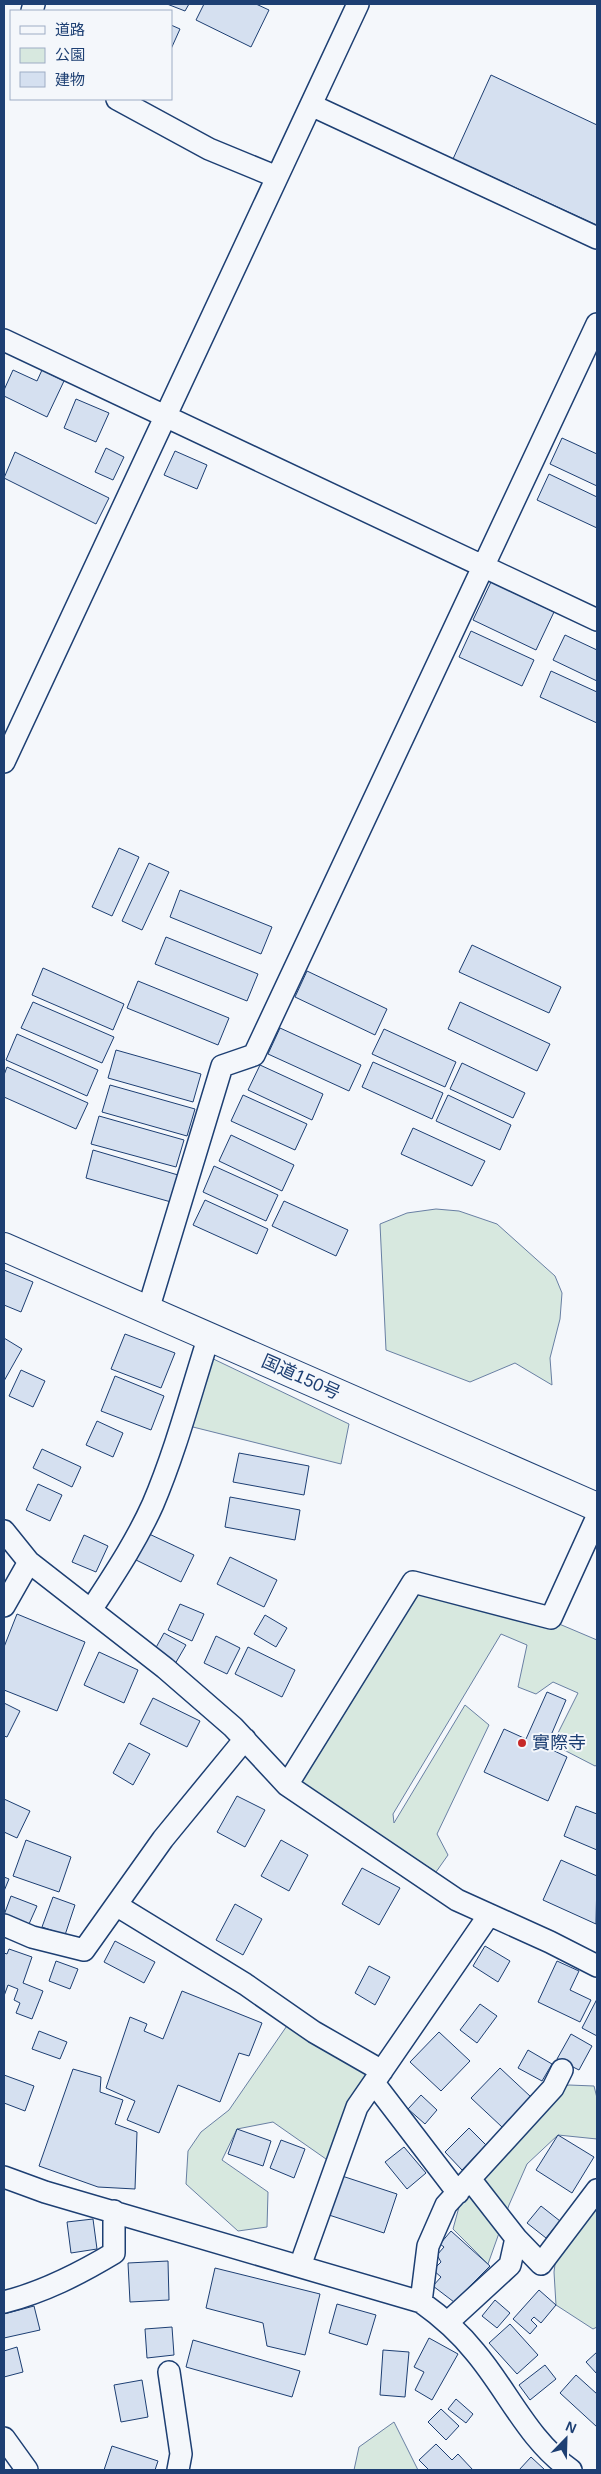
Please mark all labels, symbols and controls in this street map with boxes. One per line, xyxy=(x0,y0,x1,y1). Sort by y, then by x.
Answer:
legend xyxy=(10,10,172,100)
text: 道路 xyxy=(55,21,85,38)
text: 公園 xyxy=(55,46,85,63)
text: 建物 xyxy=(55,71,85,88)
street label: 国道150号 xyxy=(259,1351,343,1403)
place label: 實際寺 xyxy=(532,1733,586,1753)
marker: 實際寺 xyxy=(516,1737,528,1749)
north arrow xyxy=(541,2414,591,2464)
text: N xyxy=(563,2418,579,2436)

